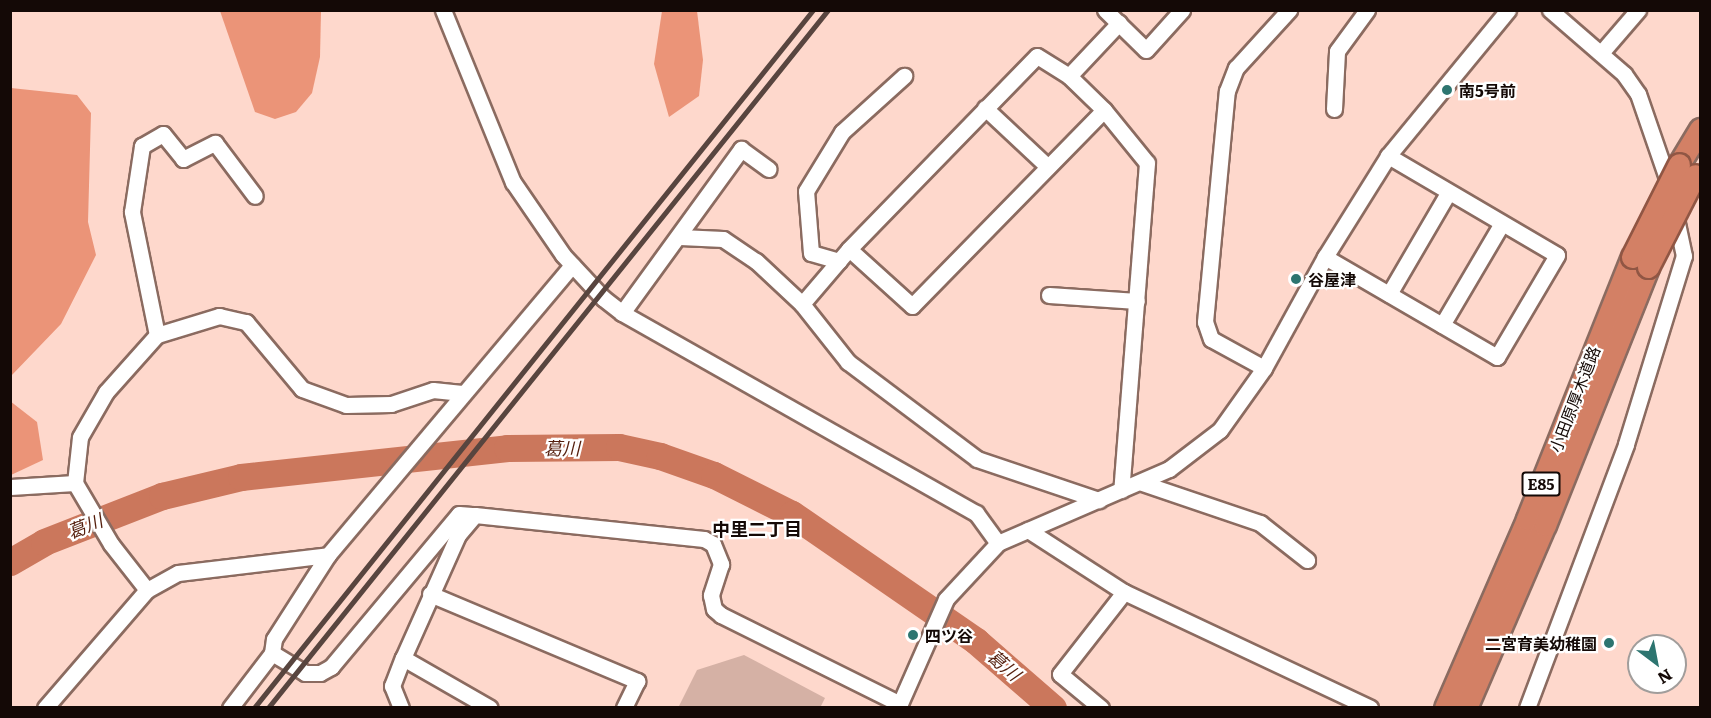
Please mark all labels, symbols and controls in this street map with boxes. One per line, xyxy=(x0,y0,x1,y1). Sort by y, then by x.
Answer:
place label: 南5号前 xyxy=(1459,80,1516,100)
marker: 南5号前 xyxy=(1440,83,1454,97)
place label: 谷屋津 xyxy=(1308,269,1356,289)
marker: 谷屋津 xyxy=(1289,272,1303,286)
street label: 小田原厚木道路 xyxy=(1545,343,1603,455)
water label: 葛川 xyxy=(544,437,580,459)
road number: E85 xyxy=(1522,472,1560,496)
water label: 葛川 xyxy=(64,509,106,543)
district label: 中里二丁目 xyxy=(712,518,802,540)
place label: 四ツ谷 xyxy=(925,625,973,645)
marker: 四ツ谷 xyxy=(906,628,920,642)
place label: 二宮育美幼稚園 xyxy=(1485,633,1597,653)
north arrow xyxy=(1627,634,1687,694)
marker: 二宮育美幼稚園 xyxy=(1602,636,1616,650)
water label: 葛川 xyxy=(983,645,1025,685)
text: N xyxy=(1653,664,1678,691)

